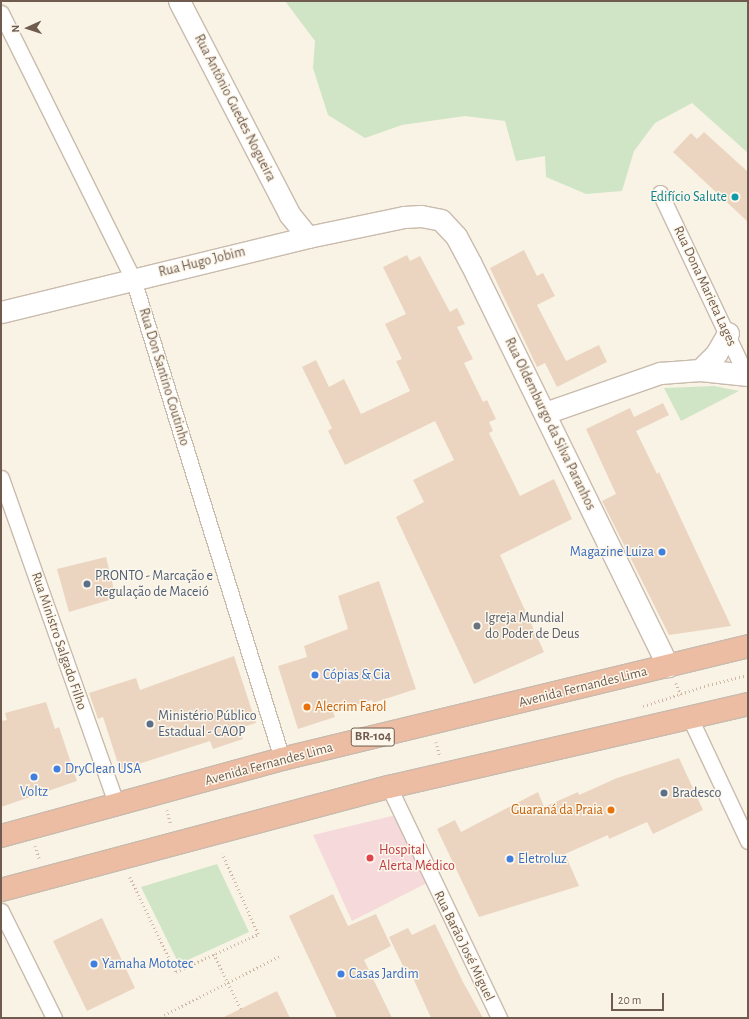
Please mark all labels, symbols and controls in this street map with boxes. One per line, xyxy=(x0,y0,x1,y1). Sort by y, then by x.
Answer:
north arrow xyxy=(8,8,48,48)
text: N xyxy=(10,25,21,33)
street label: Rua Antônio Guedes Nogueira xyxy=(190,32,280,184)
place label: Edifício Salute xyxy=(650,189,727,205)
marker: Edifício Salute xyxy=(730,192,740,202)
street label: Rua Dona Marieta Lages xyxy=(670,223,740,349)
street label: Rua Hugo Jobim xyxy=(157,243,247,281)
street label: Rua Don Santino Coutinho xyxy=(135,306,193,448)
street label: Rua Oldemburgo da Silva Paranhos xyxy=(501,335,599,513)
place label: Magazine Luiza xyxy=(570,544,654,560)
marker: Magazine Luiza xyxy=(657,547,667,557)
place label: PRONTO - Marcação e Regulação de Maceió xyxy=(95,568,213,600)
street label: Rua Ministro Salgado Filho xyxy=(28,570,90,712)
marker: PRONTO - Marcação e Regulação de Maceió xyxy=(82,579,92,589)
place label: Igreja Mundial do Poder de Deus xyxy=(485,610,579,642)
marker: Igreja Mundial do Poder de Deus xyxy=(472,621,482,631)
street label: Avenida Fernandes Lima xyxy=(517,663,649,711)
place label: Cópias & Cia xyxy=(323,667,391,683)
marker: Cópias & Cia xyxy=(310,670,320,680)
place label: Alecrim Farol xyxy=(315,699,387,715)
marker: Alecrim Farol xyxy=(302,702,312,712)
place label: Ministério Público Estadual - CAOP xyxy=(158,708,257,740)
marker: Ministério Público Estadual - CAOP xyxy=(145,719,155,729)
road number: BR-104 xyxy=(350,726,396,748)
street label: Avenida Fernandes Lima xyxy=(203,739,335,789)
place label: DryClean USA xyxy=(65,761,141,777)
marker: DryClean USA xyxy=(52,764,62,774)
marker: Voltz xyxy=(29,772,39,782)
place label: Voltz xyxy=(20,784,48,800)
place label: Bradesco xyxy=(672,785,721,801)
marker: Bradesco xyxy=(659,788,669,798)
place label: Guaraná da Praia xyxy=(511,802,603,818)
marker: Guaraná da Praia xyxy=(606,805,616,815)
place label: Hospital Alerta Médico xyxy=(379,842,455,874)
place label: Eletroluz xyxy=(518,851,567,867)
marker: Hospital Alerta Médico xyxy=(364,852,376,864)
marker: Eletroluz xyxy=(505,854,515,864)
street label: Rua Barão José Miguel xyxy=(430,888,498,1004)
place label: Yamaha Mototec xyxy=(102,956,193,972)
marker: Yamaha Mototec xyxy=(89,959,99,969)
place label: Casas Jardim xyxy=(349,966,419,982)
marker: Casas Jardim xyxy=(336,969,346,979)
scale bar xyxy=(613,985,666,1011)
text: 20 m xyxy=(618,994,641,1006)

